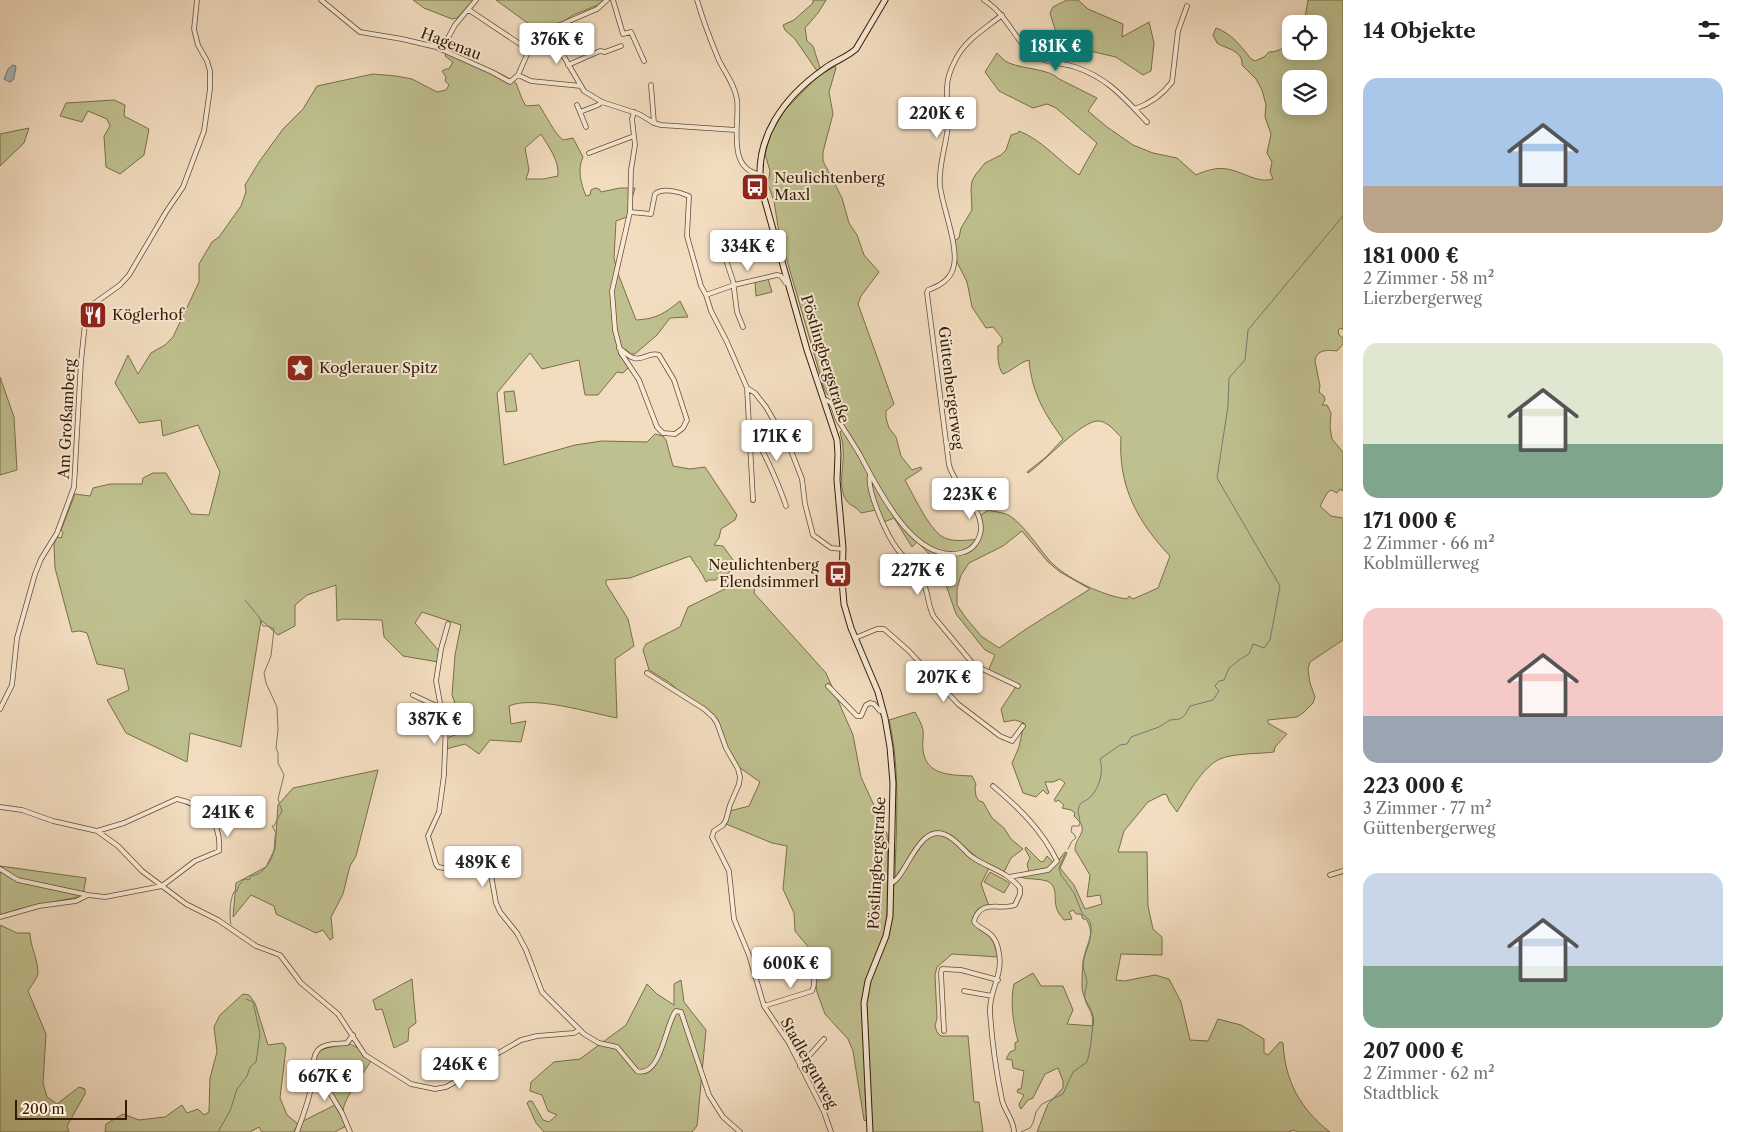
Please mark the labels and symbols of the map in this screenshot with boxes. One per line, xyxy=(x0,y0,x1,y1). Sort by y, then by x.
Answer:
pin: 376K € xyxy=(516,22,598,65)
street label: Hagenau xyxy=(418,23,484,64)
pin: 181K € xyxy=(1015,30,1097,72)
pin: 220K € xyxy=(896,96,978,139)
place label: Neulichtenberg Maxl xyxy=(774,168,885,204)
bus stop icon: Neulichtenberg Maxl xyxy=(740,172,770,202)
pin: 334K € xyxy=(707,230,789,272)
street label: Pöstlingbergstraße xyxy=(797,292,854,425)
restaurant icon: Köglerhof xyxy=(78,300,108,330)
place label: Köglerhof xyxy=(112,305,185,324)
street label: Güttenbergerweg xyxy=(935,325,968,451)
place icon: Koglerauer Spitz xyxy=(285,353,315,383)
street label: Am Großamberg xyxy=(54,358,79,481)
place label: Koglerauer Spitz xyxy=(319,358,438,377)
pin: 171K € xyxy=(736,420,818,462)
pin: 223K € xyxy=(929,478,1011,520)
pin: 227K € xyxy=(877,554,959,596)
place label: Neulichtenberg Elendsimmerl xyxy=(708,555,820,591)
bus stop icon: Neulichtenberg Elendsimmerl xyxy=(823,559,853,589)
pin: 207K € xyxy=(903,660,985,703)
pin: 387K € xyxy=(394,702,476,745)
pin: 241K € xyxy=(187,796,269,838)
street label: Pöstlingbergstraße xyxy=(864,796,889,930)
pin: 489K € xyxy=(442,846,524,888)
pin: 600K € xyxy=(750,946,832,989)
street label: Stadlergutweg xyxy=(777,1014,842,1112)
pin: 246K € xyxy=(419,1048,501,1090)
pin: 667K € xyxy=(284,1060,366,1102)
scale bar xyxy=(15,1097,128,1120)

